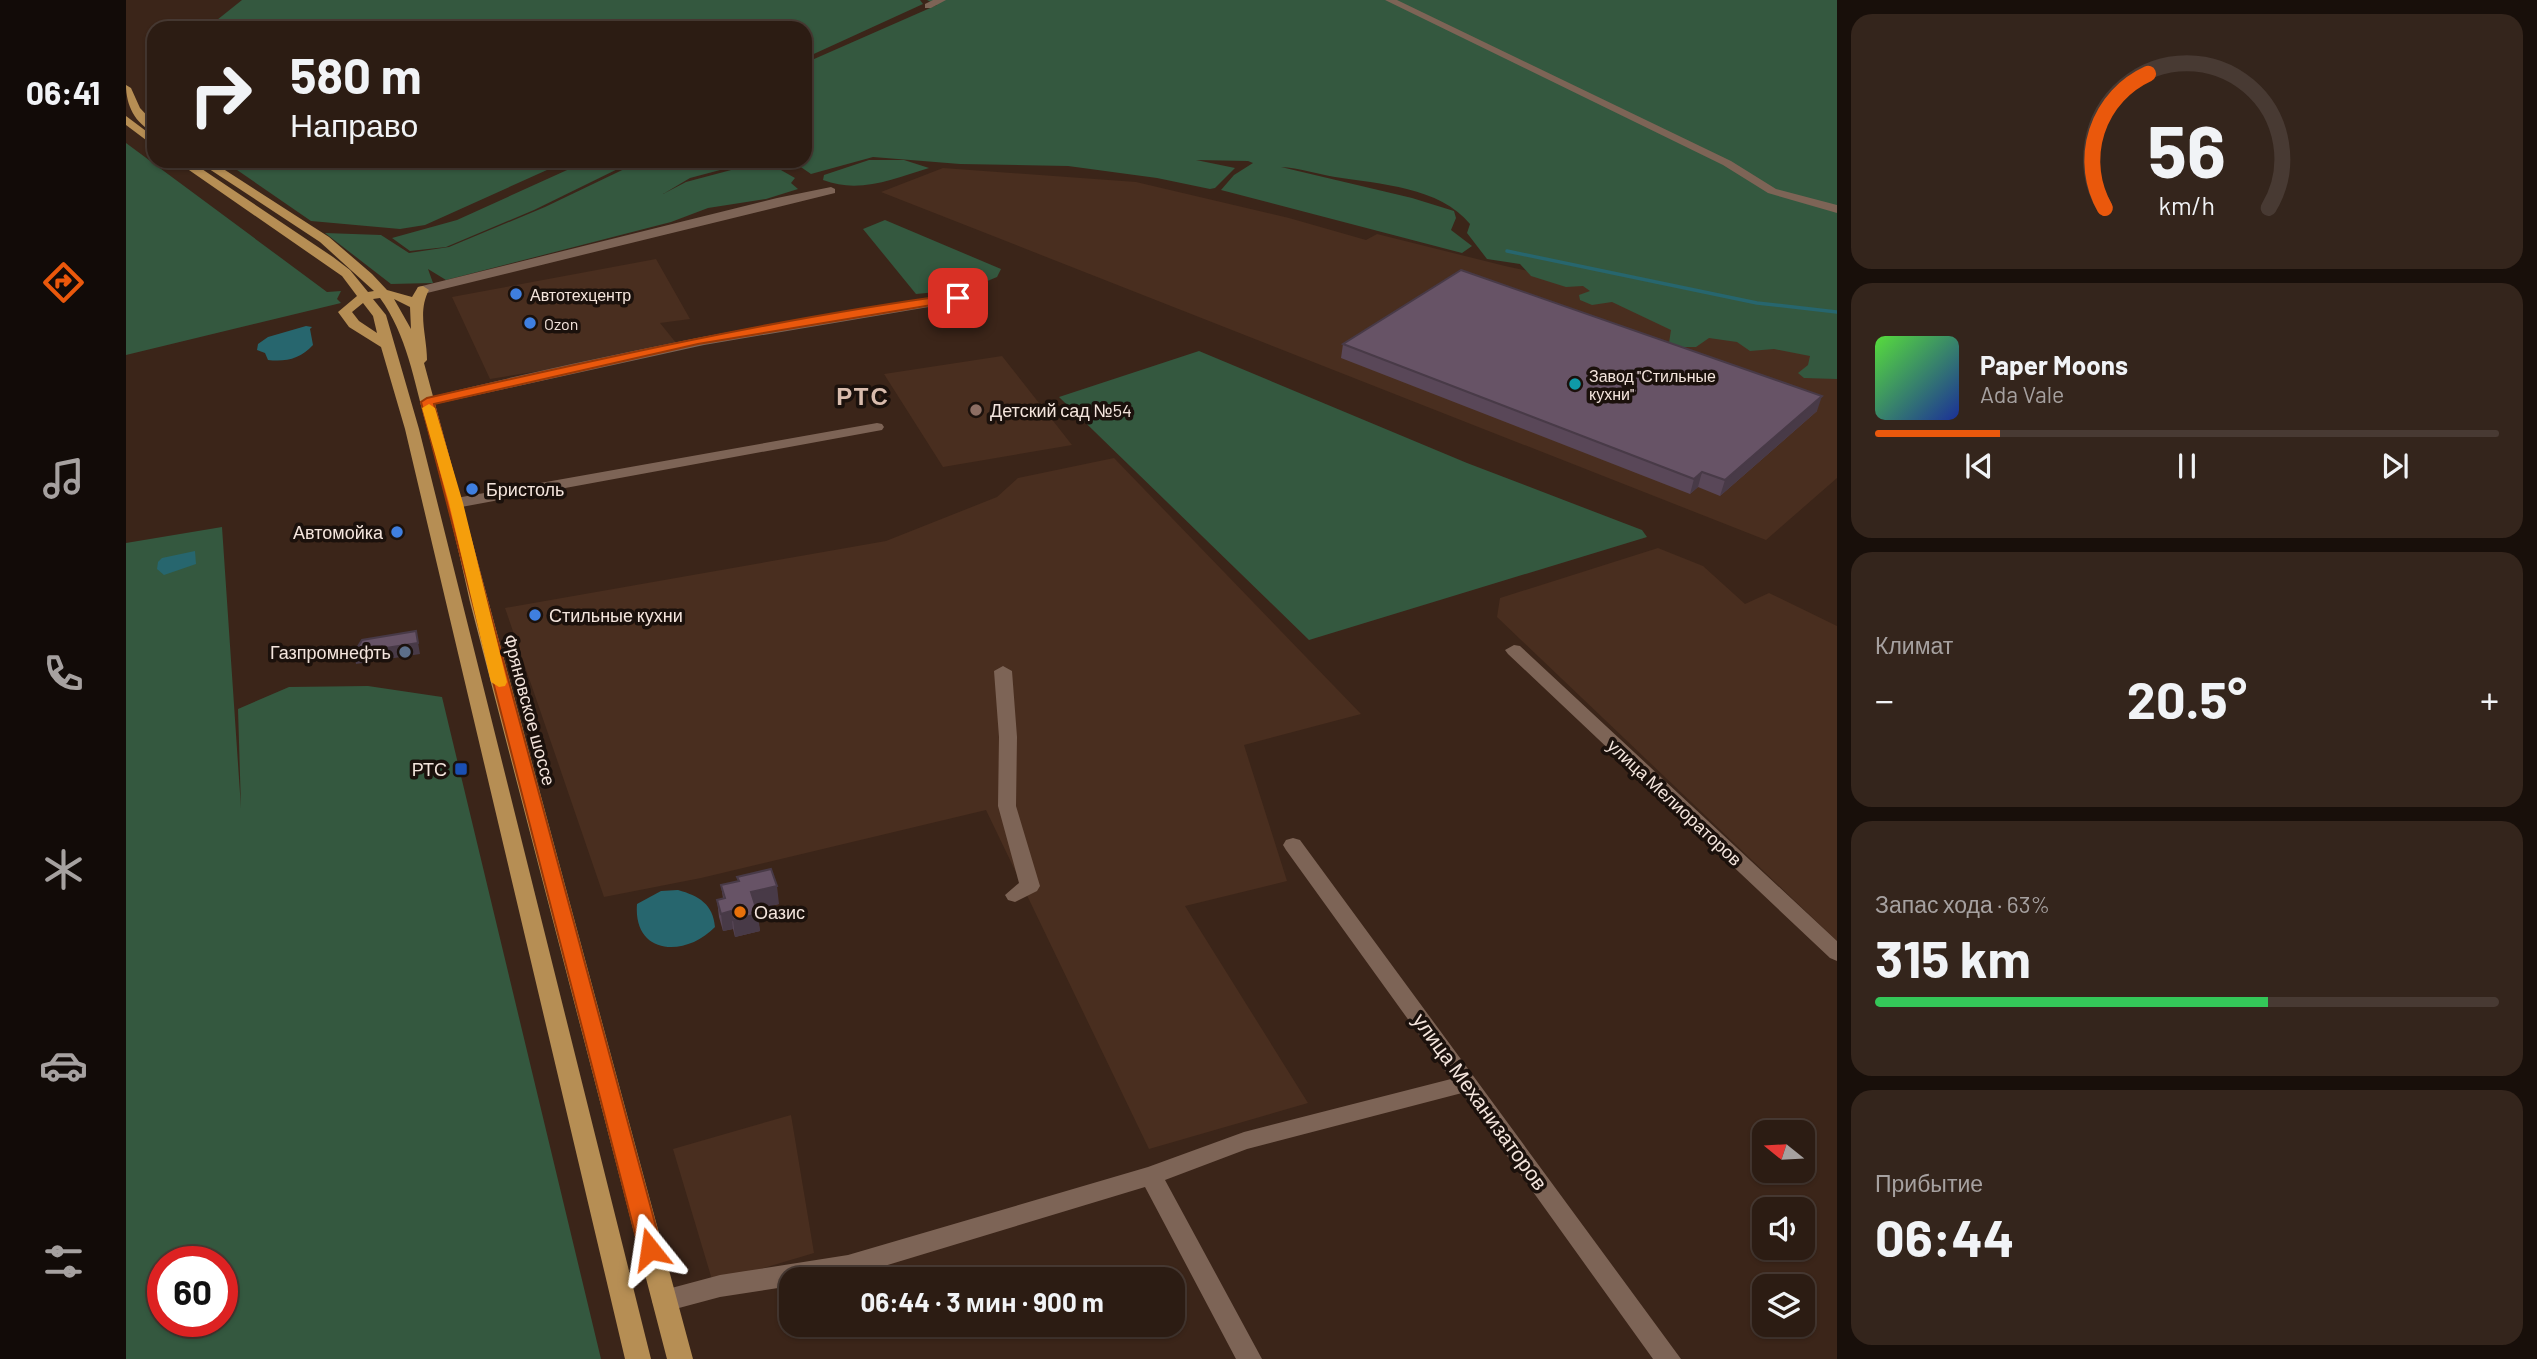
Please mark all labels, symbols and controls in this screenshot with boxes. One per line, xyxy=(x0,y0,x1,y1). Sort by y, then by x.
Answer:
text: 580 m xyxy=(290,45,422,104)
icon: right xyxy=(175,49,266,140)
text: 06:41 xyxy=(26,73,100,111)
text: Направо xyxy=(290,105,418,143)
text: 56 xyxy=(2148,105,2226,193)
text: km/h xyxy=(2159,189,2215,219)
icon: directions xyxy=(39,258,88,307)
pin xyxy=(928,268,988,328)
icon: arrive xyxy=(939,279,977,317)
place label: Автотехцентр xyxy=(530,285,631,304)
marker: Автотехцентр xyxy=(508,286,524,302)
place label: Ozon xyxy=(544,314,578,333)
marker: Ozon xyxy=(522,315,538,331)
text: Paper Moons xyxy=(1980,349,2128,380)
place label: Завод "Стильные кухни" xyxy=(1589,366,1716,403)
marker: Завод "Стильные кухни" xyxy=(1567,376,1583,392)
text: Ada Vale xyxy=(1980,380,2064,408)
district label: РТС xyxy=(836,381,890,410)
place label: Детский сад №54 xyxy=(990,399,1132,421)
marker: Детский сад №54 xyxy=(968,402,984,418)
icon: previous xyxy=(1960,447,1998,485)
icon: pause xyxy=(2168,447,2206,485)
icon: next xyxy=(2376,447,2414,485)
icon: music xyxy=(39,454,88,503)
place label: Бристоль xyxy=(486,478,564,500)
marker: Бристоль xyxy=(464,481,480,497)
place label: Автомойка xyxy=(293,521,384,543)
marker: Автомойка xyxy=(389,524,405,540)
place label: Стильные кухни xyxy=(549,604,683,626)
marker: Стильные кухни xyxy=(527,607,543,623)
text: Климат xyxy=(1875,631,1953,659)
street label: Фряновское шоссе xyxy=(499,632,561,788)
place label: Газпромнефть xyxy=(270,641,391,663)
marker: Газпромнефть xyxy=(397,644,413,660)
icon: phone xyxy=(39,649,88,698)
text: 20.5° xyxy=(2127,667,2247,729)
text: − xyxy=(1875,676,1894,722)
text: + xyxy=(2480,676,2499,722)
street label: улица Мелиораторов xyxy=(1603,734,1747,870)
place label: РТС xyxy=(412,758,447,780)
marker: РТС xyxy=(453,761,469,777)
icon: climate xyxy=(39,845,88,894)
text: Запас хода · 63% xyxy=(1875,890,2050,918)
place label: Оазис xyxy=(754,901,805,923)
marker: Оазис xyxy=(732,904,748,920)
text: 315 km xyxy=(1875,926,2031,988)
street label: улица Механизаторов xyxy=(1408,1008,1554,1194)
icon: car xyxy=(39,1041,88,1090)
north arrow xyxy=(1752,1120,1815,1183)
map controls xyxy=(1752,1120,1815,1337)
text: Прибытие xyxy=(1875,1169,1983,1197)
button: sound xyxy=(1752,1197,1815,1260)
text: 06:44 xyxy=(1875,1205,2014,1267)
position arrow xyxy=(613,1212,687,1286)
icon: filters xyxy=(39,1237,88,1286)
speed limit sign: 60 xyxy=(147,1246,238,1337)
button: layers xyxy=(1752,1274,1815,1337)
text: 06:44 · 3 мин · 900 m xyxy=(860,1286,1104,1317)

